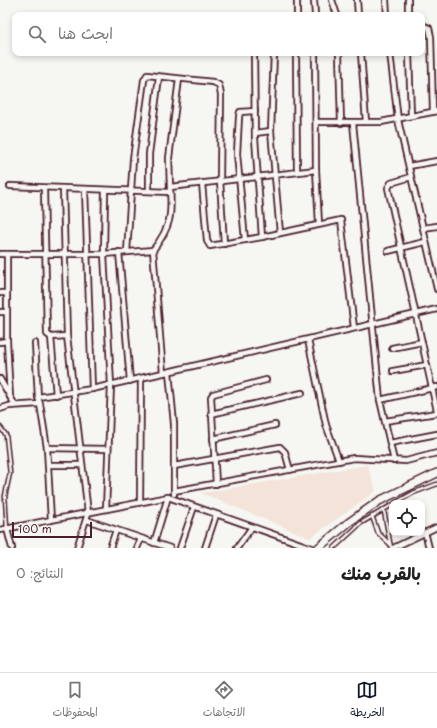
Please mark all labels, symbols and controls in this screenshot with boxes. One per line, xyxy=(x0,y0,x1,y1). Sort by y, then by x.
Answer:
search box xyxy=(12,12,425,56)
text: ابحث هنا xyxy=(58,21,113,44)
icon: search xyxy=(26,23,48,45)
map controls xyxy=(389,500,425,536)
button: locate xyxy=(389,500,425,536)
scale bar xyxy=(12,520,92,539)
text: 100 m xyxy=(18,520,52,537)
text: بالقرب منك xyxy=(341,560,421,586)
text: النتائج: 0 xyxy=(16,563,63,582)
tab: المحفوظات xyxy=(53,679,98,722)
tab: الاتجاهات xyxy=(203,679,245,722)
tab: الخريطة xyxy=(350,679,385,722)

